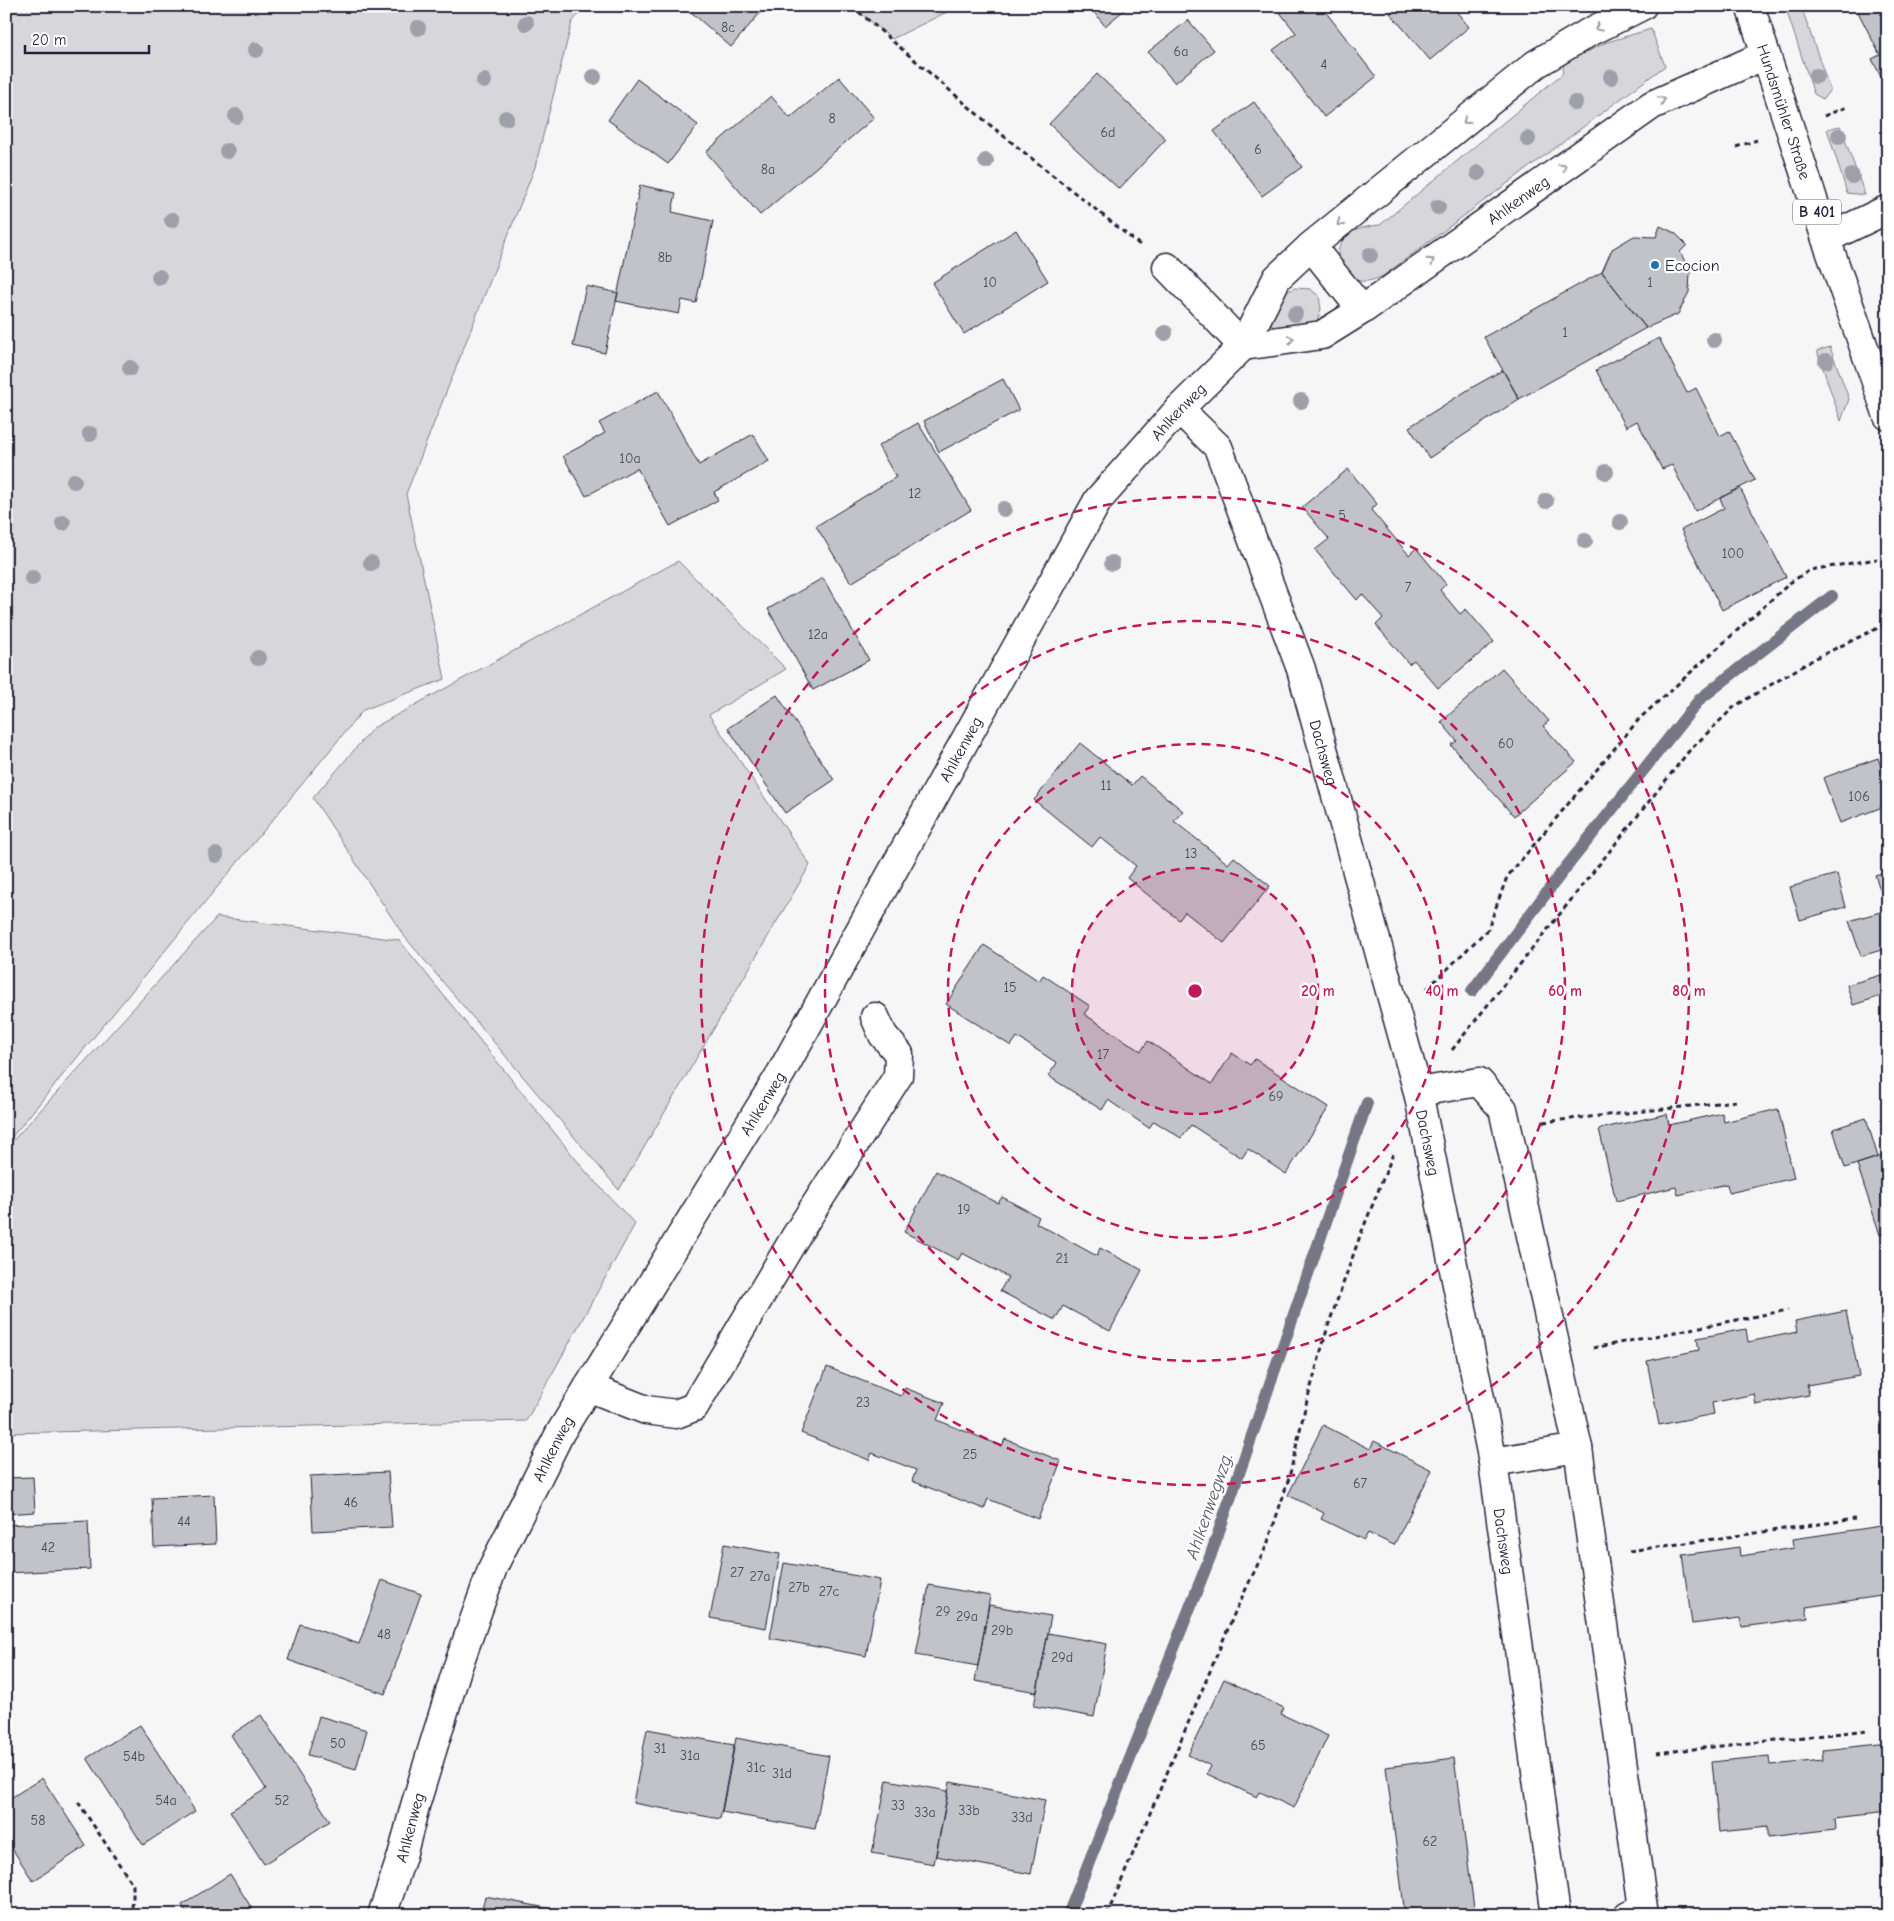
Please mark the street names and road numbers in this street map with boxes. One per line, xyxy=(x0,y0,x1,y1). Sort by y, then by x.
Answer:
street label: Hundsmühler Straße xyxy=(1753,42,1814,182)
street label: Ahlkenweg xyxy=(1484,173,1553,229)
road number: B 401 xyxy=(1793,200,1841,224)
street label: Ahlkenweg xyxy=(1148,380,1210,444)
street label: Ahlkenweg xyxy=(936,714,986,785)
street label: Dachsweg xyxy=(1305,718,1341,787)
street label: Ahlkenweg xyxy=(737,1069,790,1139)
street label: Dachsweg xyxy=(1412,1108,1443,1177)
street label: Ahlkenweg xyxy=(529,1413,578,1485)
street label: Dachsweg xyxy=(1490,1507,1517,1576)
street label: Ahlkenweg xyxy=(392,1790,429,1865)

